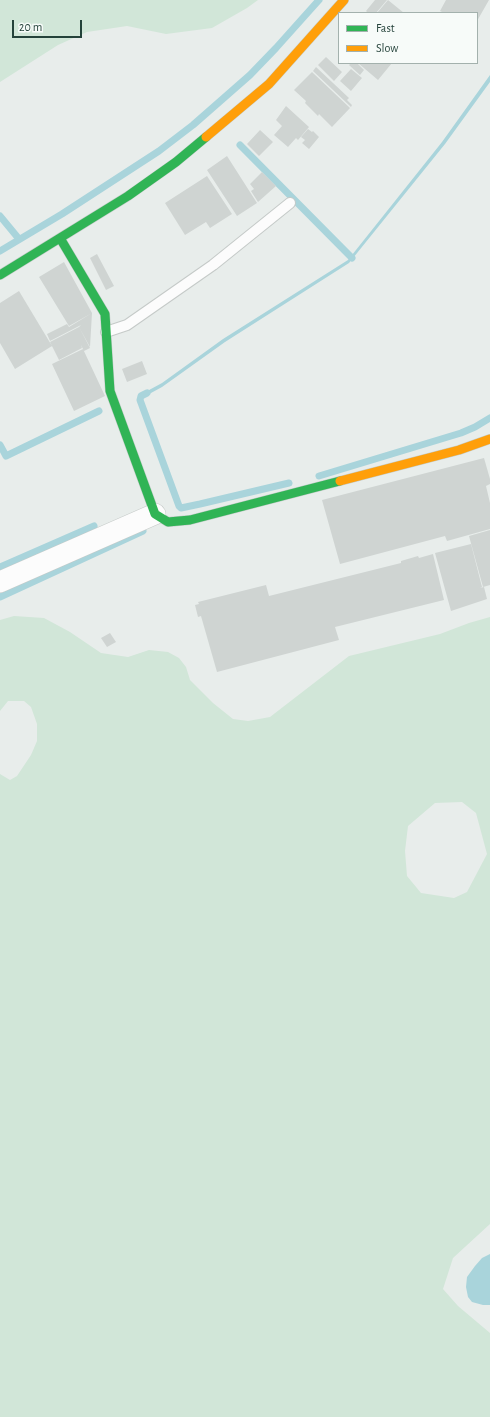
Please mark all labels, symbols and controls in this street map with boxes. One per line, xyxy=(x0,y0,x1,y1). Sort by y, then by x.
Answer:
scale bar xyxy=(14,12,84,38)
legend xyxy=(338,12,478,64)
text: 20 m xyxy=(19,21,42,33)
text: Fast xyxy=(376,22,395,34)
text: Slow xyxy=(376,42,398,54)

